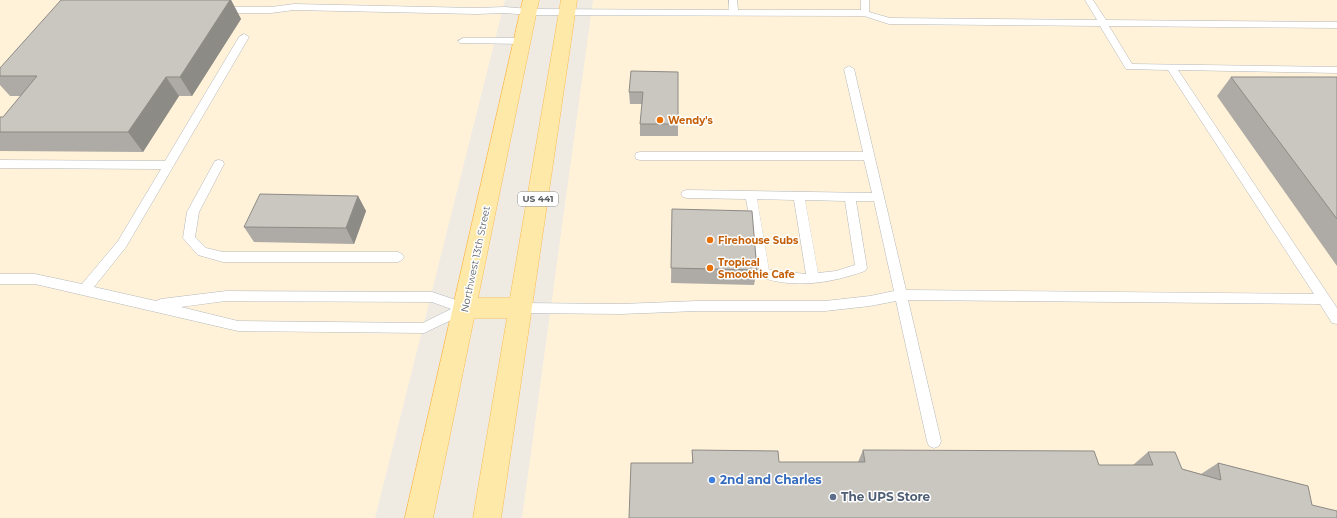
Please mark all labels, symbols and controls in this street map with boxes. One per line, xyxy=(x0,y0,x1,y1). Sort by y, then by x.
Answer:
place label: Wendy's xyxy=(668,114,714,127)
marker: Wendy's xyxy=(655,115,665,125)
road number: US 441 xyxy=(518,192,558,206)
street label: Northwest 13th Street xyxy=(458,205,493,313)
place label: Firehouse Subs xyxy=(718,234,799,247)
marker: Firehouse Subs xyxy=(705,235,715,245)
place label: Tropical Smoothie Cafe xyxy=(718,256,795,281)
marker: Tropical Smoothie Cafe xyxy=(705,263,715,273)
place label: 2nd and Charles xyxy=(720,472,822,487)
marker: 2nd and Charles xyxy=(707,475,717,485)
place label: The UPS Store xyxy=(841,489,931,504)
marker: The UPS Store xyxy=(828,492,838,502)

